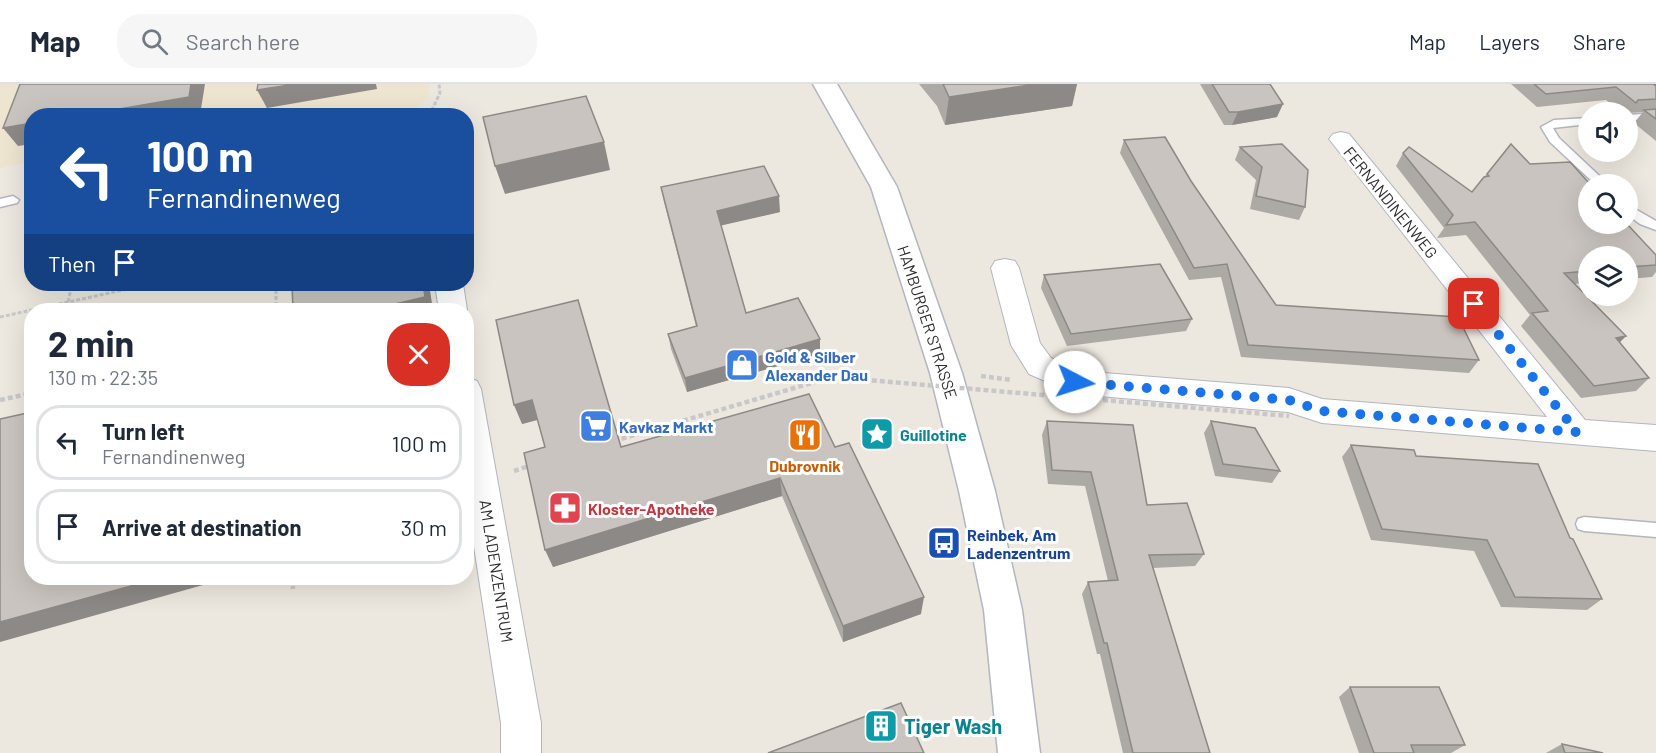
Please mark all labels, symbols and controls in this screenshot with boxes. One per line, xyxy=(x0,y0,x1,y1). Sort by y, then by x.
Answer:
search box xyxy=(117,14,537,68)
text: Map xyxy=(30,24,81,58)
icon: search xyxy=(138,25,171,58)
text: Search here xyxy=(186,28,300,54)
text: Map xyxy=(1409,29,1446,54)
text: Layers xyxy=(1479,29,1540,54)
text: Share xyxy=(1573,29,1626,54)
map controls xyxy=(1578,102,1638,306)
button: sound xyxy=(1578,102,1638,162)
text: 100 m xyxy=(147,130,253,180)
icon: left xyxy=(48,132,126,210)
street label: FERNANDINENWEG xyxy=(1340,142,1442,262)
button: search xyxy=(1578,174,1638,234)
text: Fernandinenweg xyxy=(147,181,341,213)
street label: HAMBURGER STRASSE xyxy=(894,243,962,401)
icon: arrive xyxy=(108,246,141,279)
button: layers xyxy=(1578,246,1638,306)
text: Then xyxy=(48,250,96,276)
pin xyxy=(1448,278,1499,329)
icon: arrive xyxy=(1457,287,1490,320)
text: 2 min xyxy=(48,321,134,364)
button: close xyxy=(387,323,450,386)
shop icon: Gold & Silber Alexander Dau xyxy=(724,347,760,383)
place label: Gold & Silber Alexander Dau xyxy=(765,347,868,384)
position arrow xyxy=(1043,350,1107,414)
text: 130 m · 22:35 xyxy=(48,365,158,389)
supermarket icon: Kavkaz Markt xyxy=(578,408,614,444)
place icon: Guillotine xyxy=(859,416,895,452)
place label: Kavkaz Markt xyxy=(619,417,713,436)
restaurant icon: Dubrovnik xyxy=(787,417,823,453)
text: Turn left xyxy=(102,418,185,444)
place label: Guillotine xyxy=(900,425,967,444)
icon: left xyxy=(51,426,84,459)
text: 100 m xyxy=(392,430,447,456)
text: Fernandinenweg xyxy=(102,444,246,468)
place label: Dubrovnik xyxy=(769,456,841,475)
pharmacy icon: Kloster-Apotheke xyxy=(547,490,583,526)
street label: AM LADENZENTRUM xyxy=(476,498,518,644)
place label: Kloster-Apotheke xyxy=(588,499,715,518)
icon: arrive xyxy=(51,510,84,543)
text: Arrive at destination xyxy=(102,514,301,540)
text: 30 m xyxy=(401,514,447,540)
bus stop icon: Reinbek, Am Ladenzentrum xyxy=(926,525,962,561)
place label: Reinbek, Am Ladenzentrum xyxy=(967,525,1070,562)
building icon: Tiger Wash xyxy=(863,708,899,744)
place label: Tiger Wash xyxy=(904,714,1002,738)

